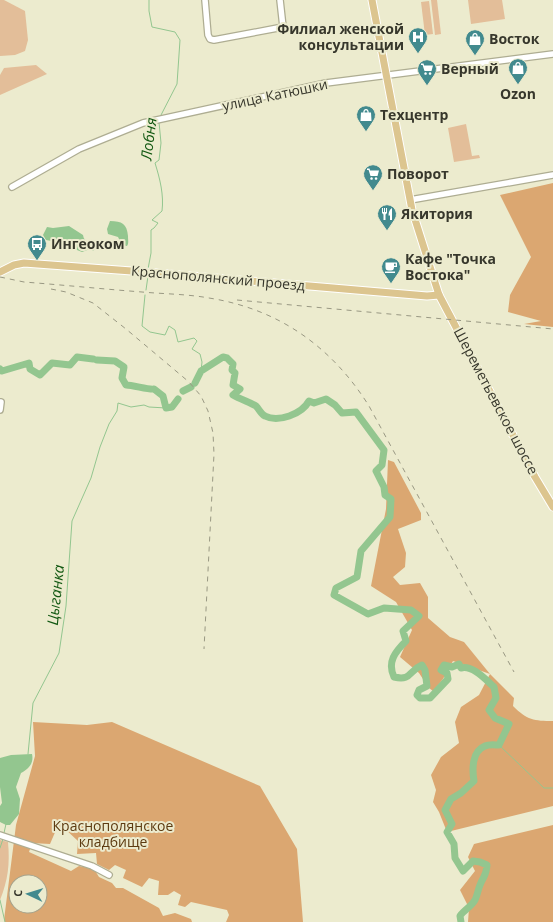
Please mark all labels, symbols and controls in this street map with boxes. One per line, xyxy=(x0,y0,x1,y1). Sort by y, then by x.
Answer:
place label: Филиал женской консультации xyxy=(277,19,404,54)
hospital icon: Филиал женской консультации xyxy=(407,26,429,54)
shop icon: Восток xyxy=(464,28,486,56)
place label: Восток xyxy=(489,29,540,48)
shop icon: Ozon xyxy=(507,57,529,85)
supermarket icon: Верный xyxy=(416,58,438,86)
place label: Верный xyxy=(441,59,499,78)
street label: улица Катюшки xyxy=(220,74,329,115)
place label: Ozon xyxy=(500,84,536,103)
shop icon: Техцентр xyxy=(355,104,377,132)
place label: Техцентр xyxy=(380,105,448,124)
water label: Лобня xyxy=(135,116,161,163)
supermarket icon: Поворот xyxy=(362,163,384,191)
place label: Поворот xyxy=(387,164,449,183)
restaurant icon: Якитория xyxy=(376,203,398,231)
place label: Якитория xyxy=(400,204,473,223)
bus stop icon: Ингеоком xyxy=(26,233,48,261)
place label: Ингеоком xyxy=(51,234,125,253)
place label: Кафе "Точка Востока" xyxy=(405,249,496,284)
cafe icon: Кафе "Точка Востока" xyxy=(380,256,402,284)
street label: Краснополянский проезд xyxy=(130,260,306,295)
street label: Шереметьевское шоссе xyxy=(450,324,543,478)
water label: Цыганка xyxy=(42,563,68,626)
park label: Краснополянское кладбище xyxy=(53,816,174,851)
north arrow xyxy=(8,874,48,914)
text: С xyxy=(10,889,25,897)

